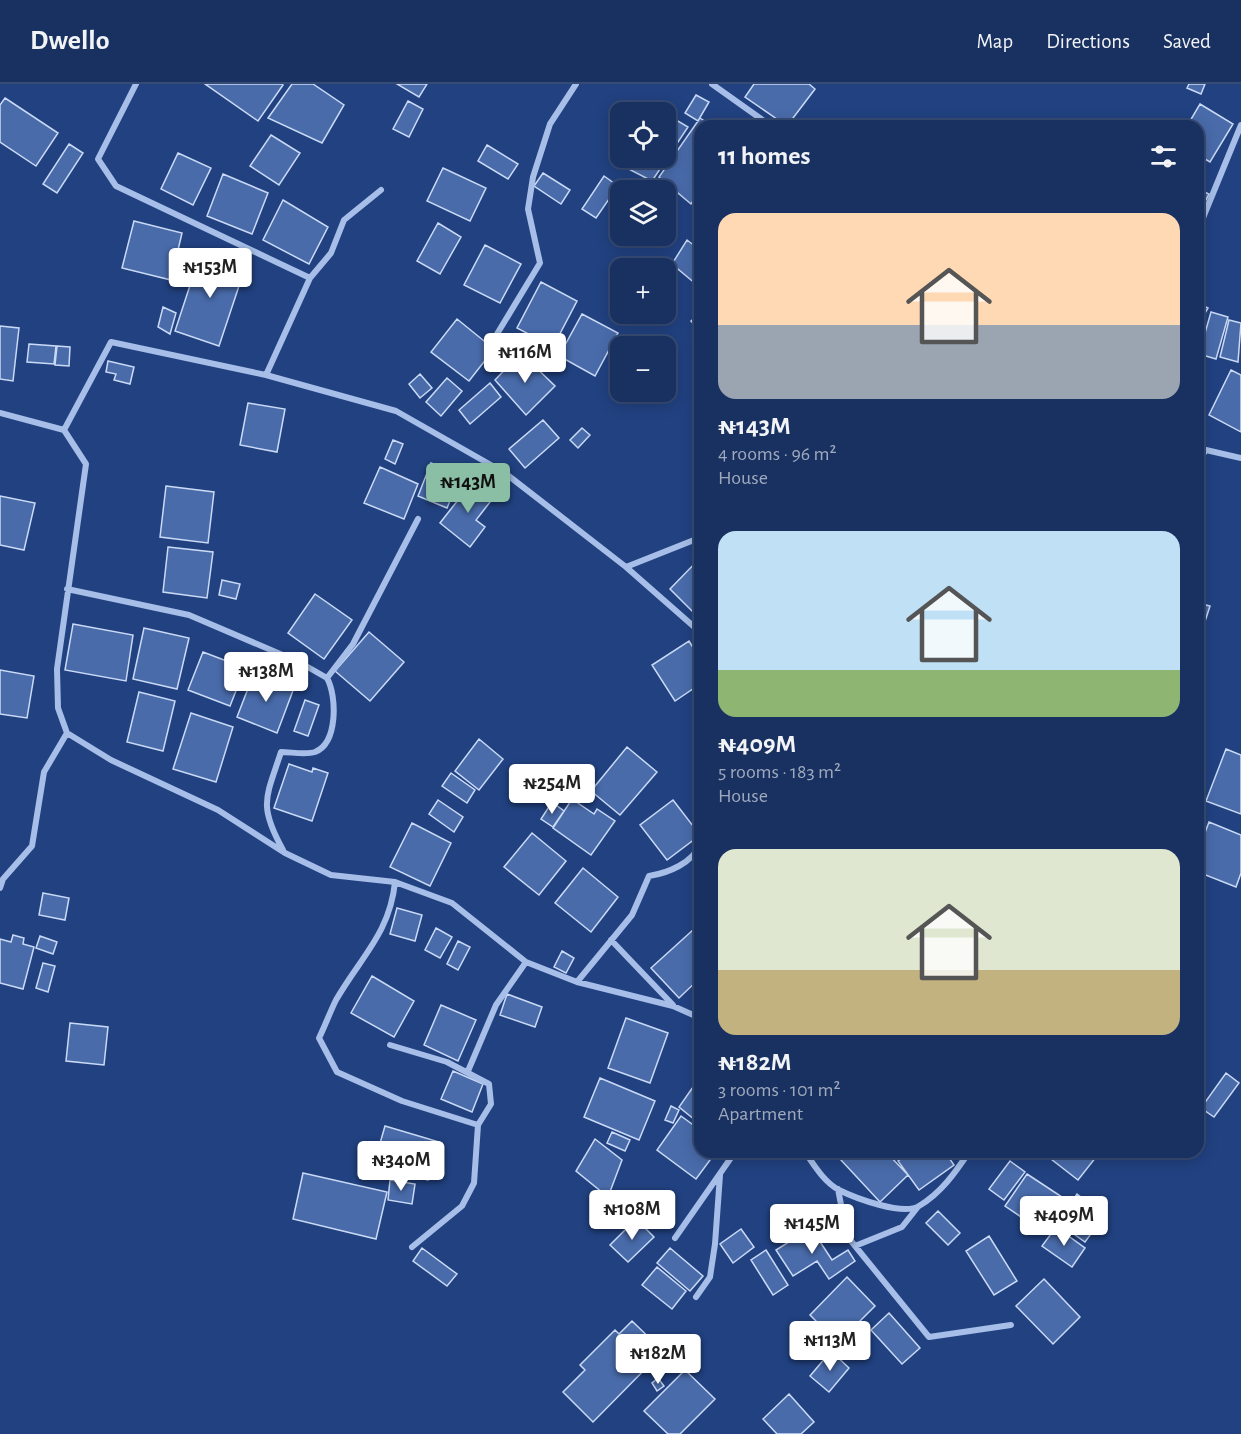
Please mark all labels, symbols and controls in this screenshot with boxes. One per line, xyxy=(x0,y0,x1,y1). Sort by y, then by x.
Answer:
text: Dwello xyxy=(30,27,109,55)
text: Map xyxy=(977,31,1013,52)
text: Directions xyxy=(1046,31,1130,52)
text: Saved xyxy=(1163,31,1211,52)
map controls xyxy=(610,102,676,402)
button: locate xyxy=(610,102,676,168)
icon: filters xyxy=(1147,140,1180,173)
text: 11 homes xyxy=(718,143,810,169)
button: layers xyxy=(610,180,676,246)
pin: ₦153M xyxy=(168,248,252,299)
icon: home xyxy=(895,252,1003,360)
text: ₦153M xyxy=(183,257,237,277)
button: + xyxy=(610,258,676,324)
pin: ₦116M xyxy=(483,333,567,384)
button: − xyxy=(610,336,676,402)
text: ₦116M xyxy=(498,342,552,362)
text: ₦143M xyxy=(718,413,791,439)
text: 4 rooms · 96 m² xyxy=(718,444,836,464)
pin: ₦143M xyxy=(426,463,510,514)
text: House xyxy=(718,468,768,488)
text: ₦143M xyxy=(440,472,496,492)
icon: home xyxy=(895,570,1003,678)
pin: ₦138M xyxy=(224,652,308,703)
text: ₦138M xyxy=(238,661,294,681)
text: ₦409M xyxy=(718,731,796,757)
text: 5 rooms · 183 m² xyxy=(718,762,841,782)
pin: ₦254M xyxy=(510,764,594,815)
text: ₦254M xyxy=(523,773,581,793)
text: House xyxy=(718,786,768,806)
icon: home xyxy=(895,888,1003,996)
text: ₦182M xyxy=(718,1049,791,1075)
text: 3 rooms · 101 m² xyxy=(718,1080,841,1100)
text: Apartment xyxy=(718,1104,803,1124)
pin: ₦340M xyxy=(359,1141,443,1192)
text: ₦340M xyxy=(371,1150,431,1170)
pin: ₦108M xyxy=(590,1190,674,1241)
pin: ₦409M xyxy=(1022,1196,1106,1247)
text: ₦108M xyxy=(603,1199,661,1219)
pin: ₦145M xyxy=(770,1204,854,1255)
text: ₦409M xyxy=(1034,1205,1094,1225)
text: ₦145M xyxy=(784,1213,840,1233)
pin: ₦113M xyxy=(788,1321,872,1372)
text: ₦113M xyxy=(803,1330,857,1350)
pin: ₦182M xyxy=(616,1334,700,1385)
text: ₦182M xyxy=(630,1343,686,1363)

